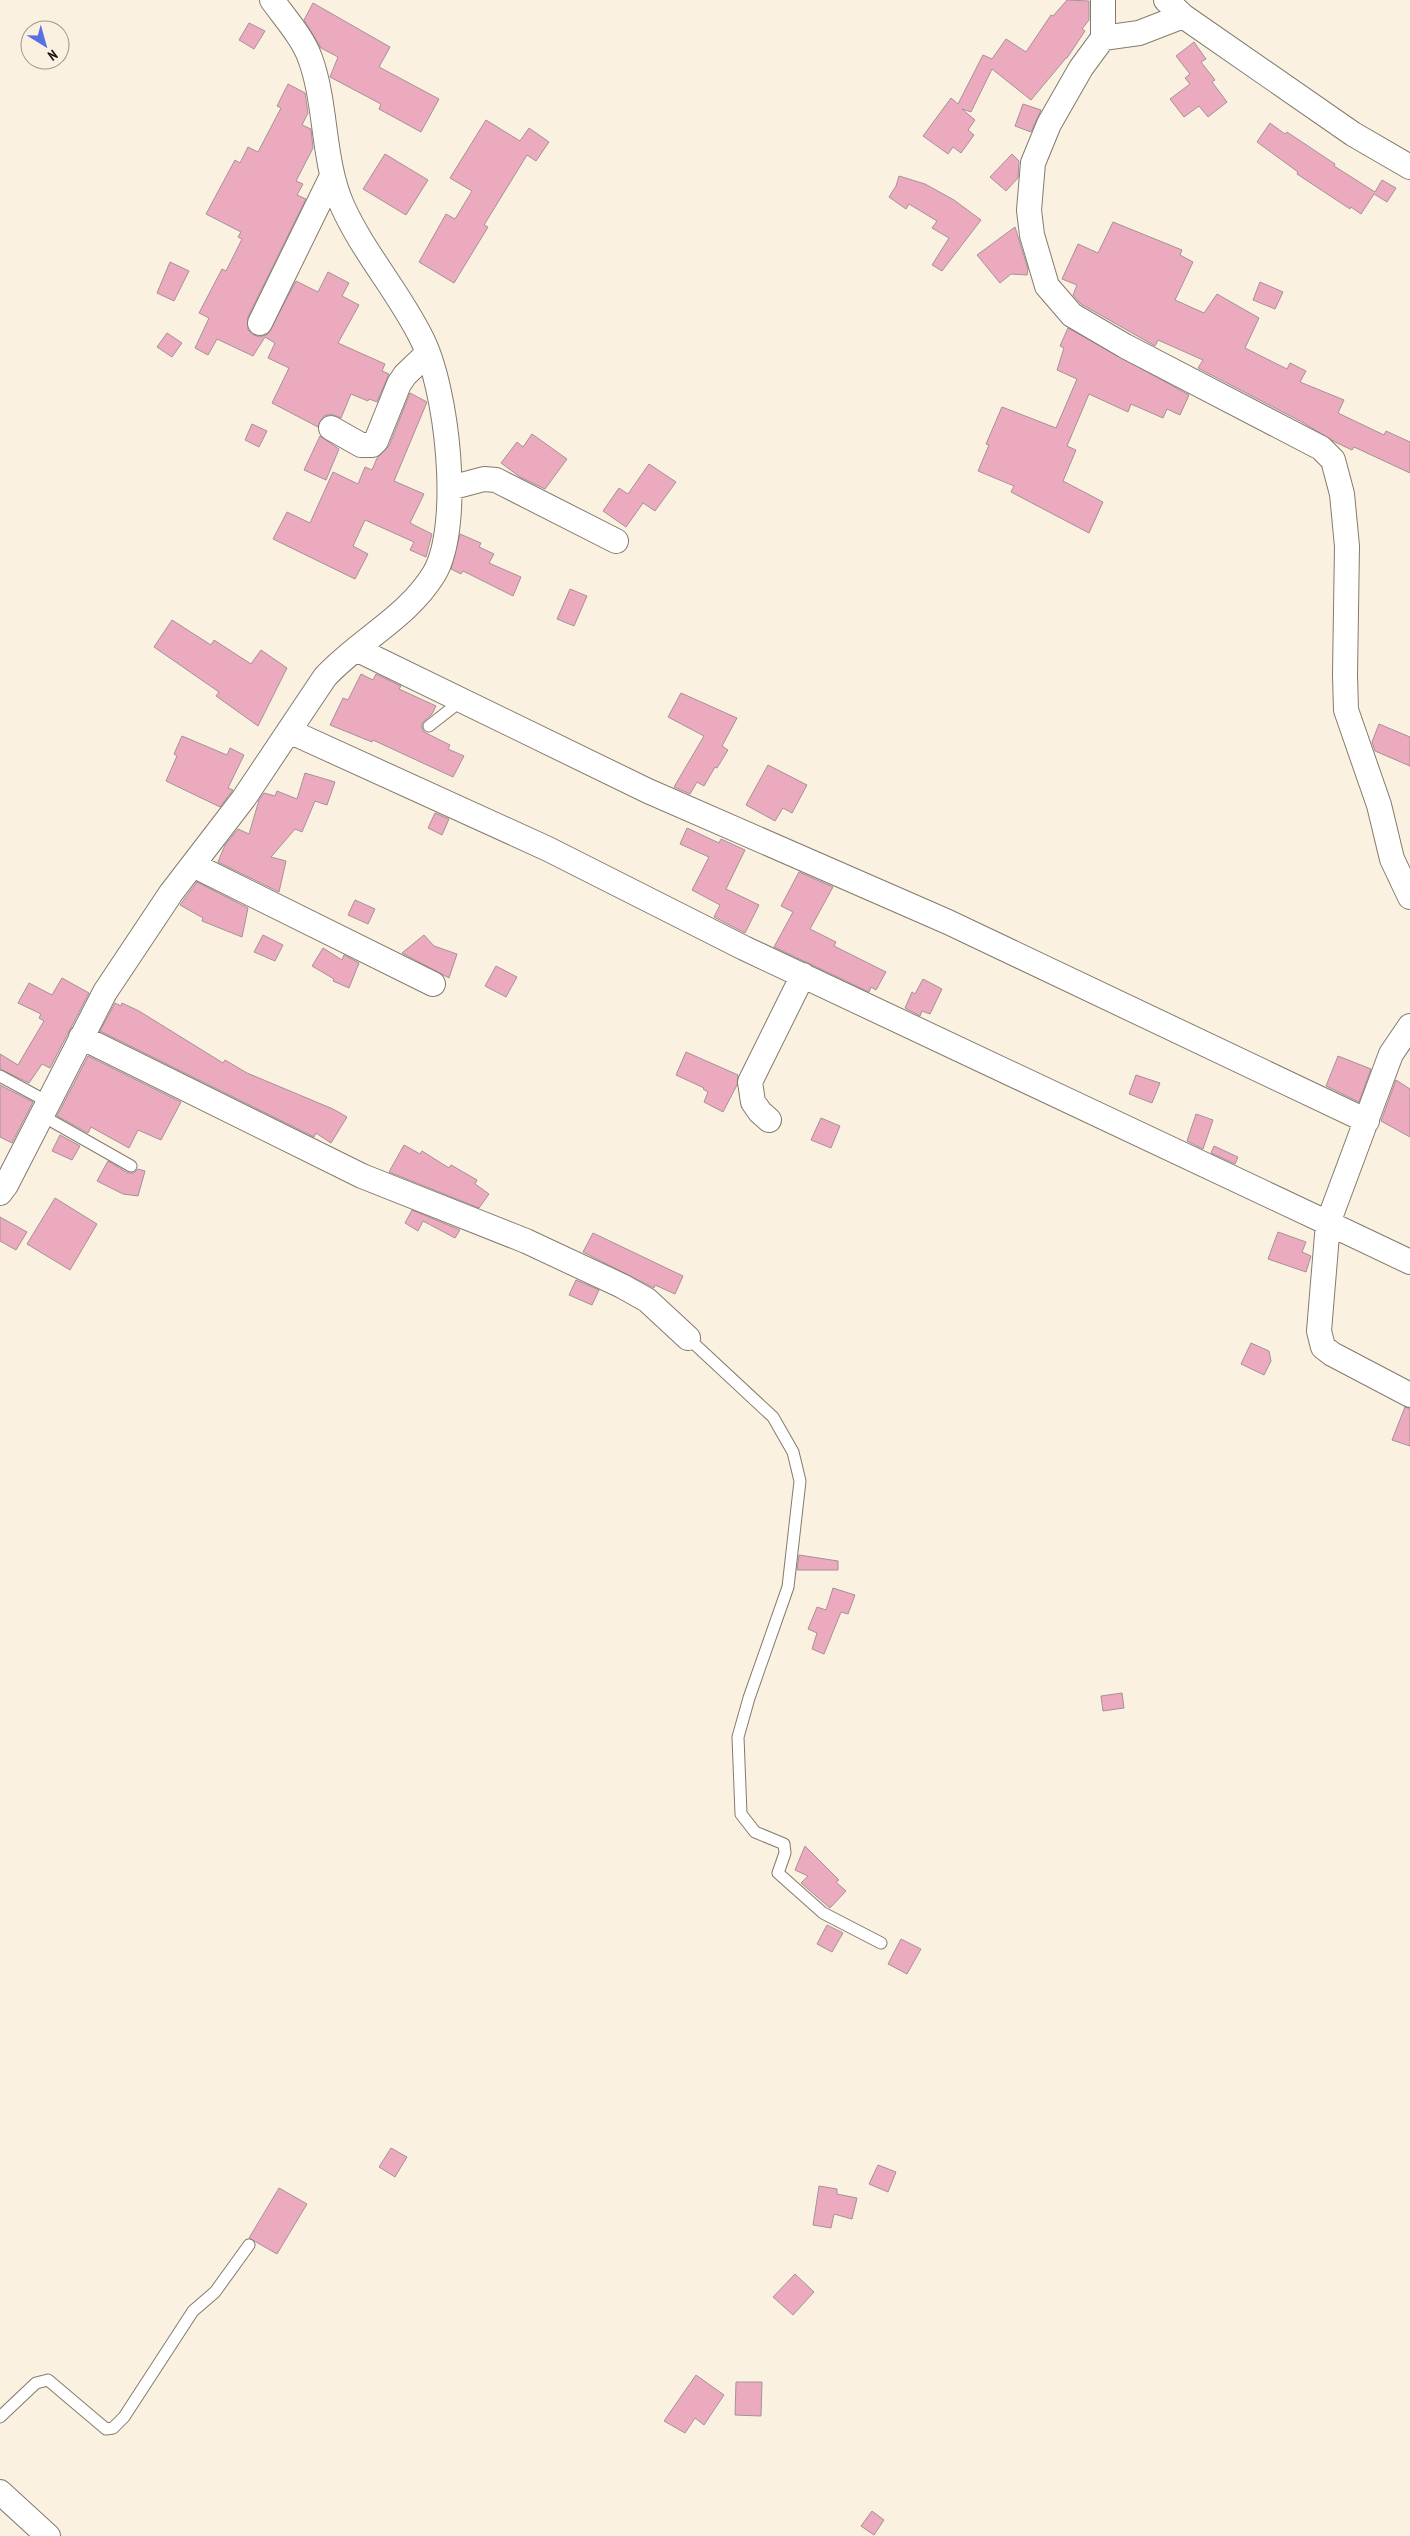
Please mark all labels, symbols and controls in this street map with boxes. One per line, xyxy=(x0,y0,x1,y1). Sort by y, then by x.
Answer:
north arrow xyxy=(20,20,70,70)
text: N xyxy=(44,46,61,65)

